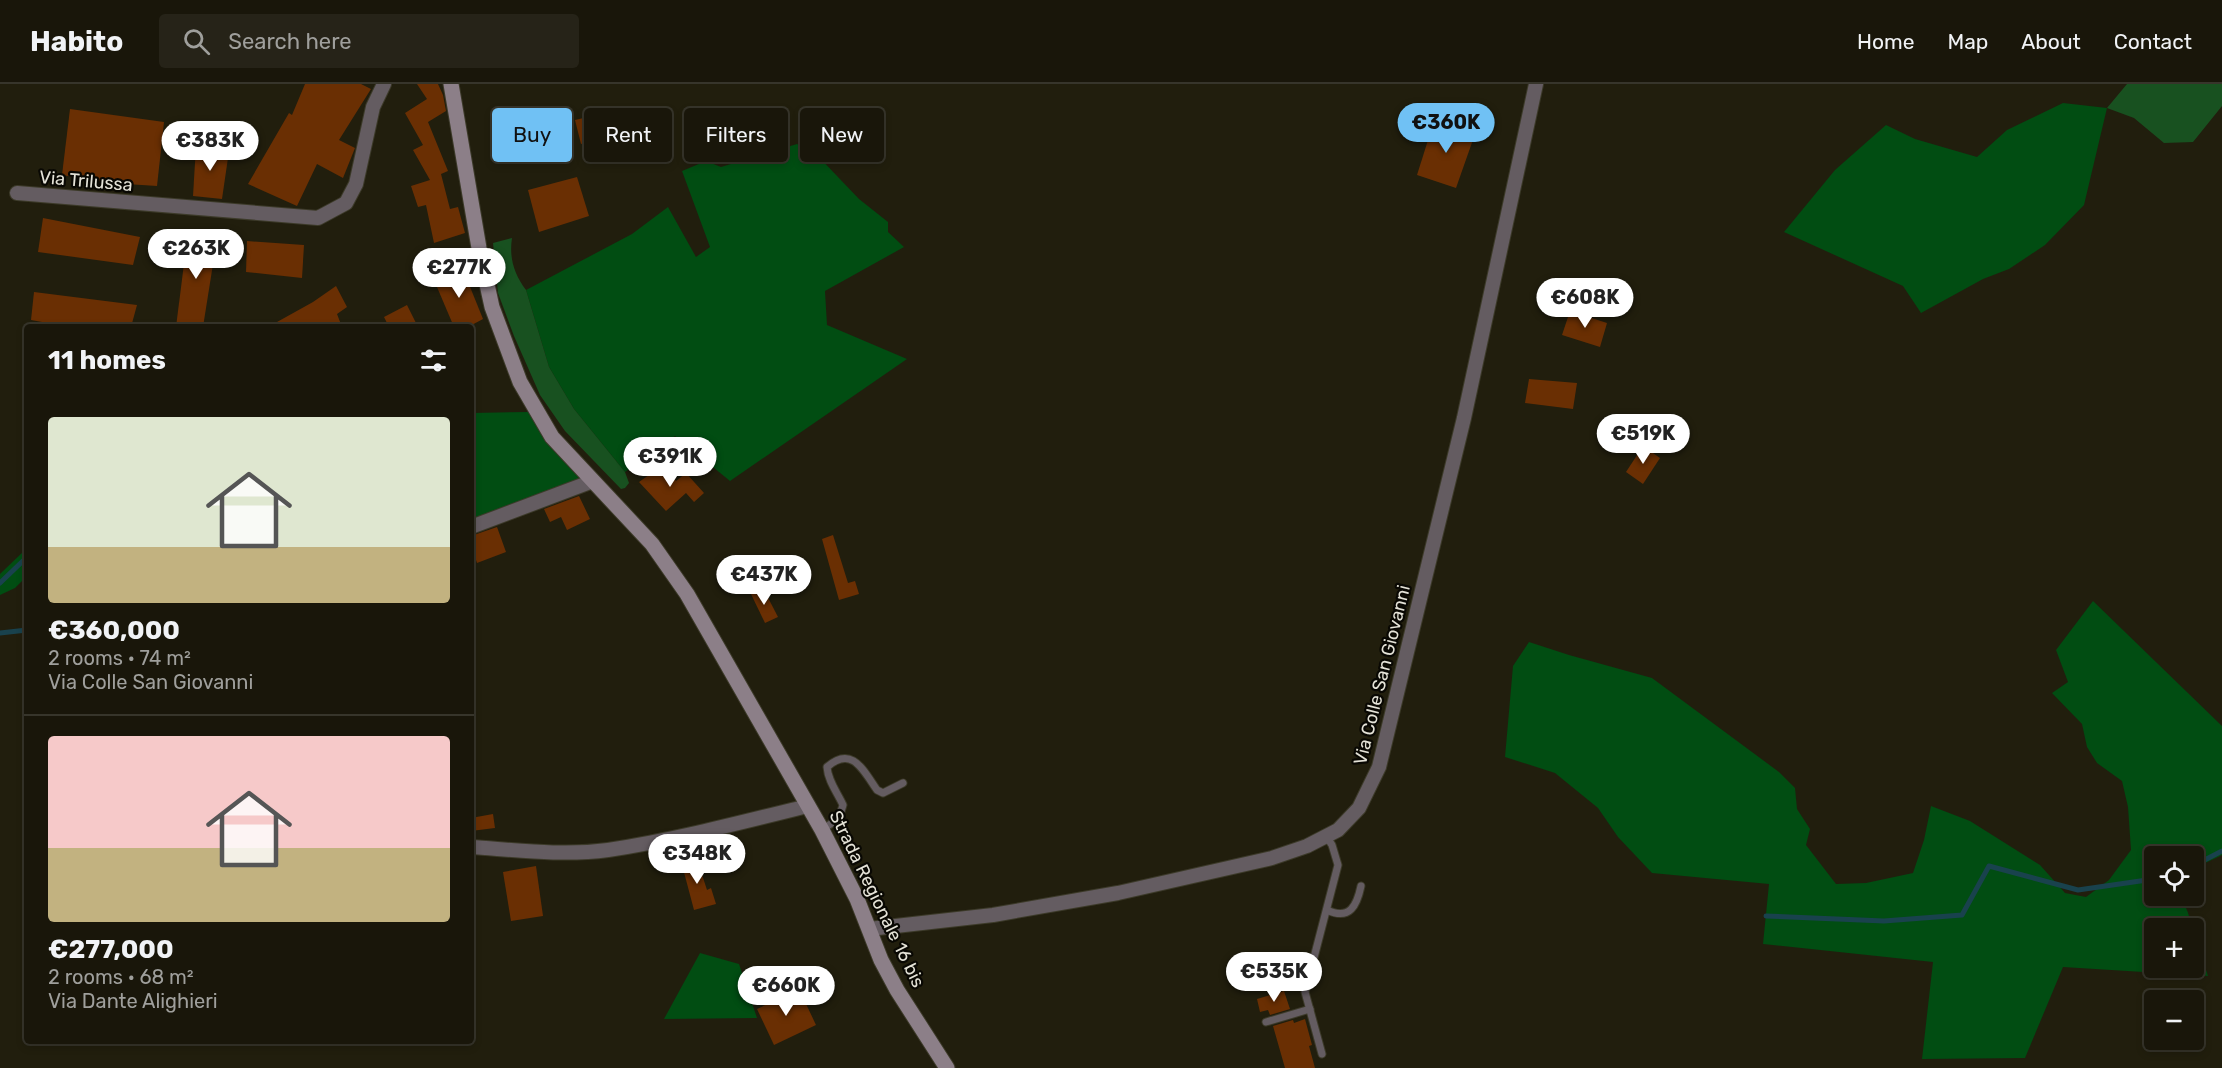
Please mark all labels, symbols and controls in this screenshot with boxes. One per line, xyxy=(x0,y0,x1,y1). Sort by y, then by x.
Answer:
search box xyxy=(159,14,579,68)
text: Habito xyxy=(30,25,123,58)
icon: search xyxy=(180,25,213,58)
text: Search here xyxy=(228,28,352,55)
text: Home xyxy=(1857,29,1914,54)
text: Map xyxy=(1947,29,1988,54)
text: About xyxy=(2021,29,2081,54)
text: Contact xyxy=(2114,29,2192,54)
pin: €360K xyxy=(1404,103,1488,154)
chip: Buy xyxy=(492,108,572,162)
chip: Rent xyxy=(584,108,672,162)
chip: Filters xyxy=(684,108,788,162)
chip: New xyxy=(800,108,884,162)
text: €360K xyxy=(1412,110,1480,134)
pin: €383K xyxy=(168,121,252,172)
text: €383K xyxy=(176,128,244,152)
street label: Via Trilussa xyxy=(38,166,134,196)
pin: €263K xyxy=(154,229,238,280)
text: €263K xyxy=(162,236,230,260)
pin: €277K xyxy=(417,248,501,299)
text: €277K xyxy=(427,255,491,279)
pin: €608K xyxy=(1543,278,1627,329)
text: €608K xyxy=(1550,285,1620,309)
icon: filters xyxy=(417,344,450,377)
text: 11 homes xyxy=(48,345,166,376)
pin: €519K xyxy=(1601,414,1685,465)
text: €519K xyxy=(1611,421,1675,445)
pin: €391K xyxy=(628,437,712,488)
text: €391K xyxy=(638,444,702,468)
icon: home xyxy=(195,456,303,564)
pin: €437K xyxy=(722,555,806,606)
text: €437K xyxy=(730,562,798,586)
street label: Via Colle San Giovanni xyxy=(1349,583,1415,767)
text: €360,000 xyxy=(48,615,180,646)
text: 2 rooms · 74 m² xyxy=(48,646,191,670)
text: Via Colle San Giovanni xyxy=(48,670,253,694)
icon: home xyxy=(195,775,303,883)
street label: Strada Regionale 16 bis xyxy=(825,807,929,991)
pin: €348K xyxy=(655,834,739,885)
text: €348K xyxy=(662,841,732,865)
map controls xyxy=(2144,846,2204,1050)
button: locate xyxy=(2144,846,2204,906)
button: + xyxy=(2144,918,2204,978)
text: €277,000 xyxy=(48,934,174,965)
pin: €535K xyxy=(1232,952,1316,1003)
text: €535K xyxy=(1240,959,1308,983)
text: 2 rooms · 68 m² xyxy=(48,965,194,989)
pin: €660K xyxy=(744,966,828,1017)
text: €660K xyxy=(752,973,820,997)
text: Via Dante Alighieri xyxy=(48,989,218,1013)
button: − xyxy=(2144,990,2204,1050)

